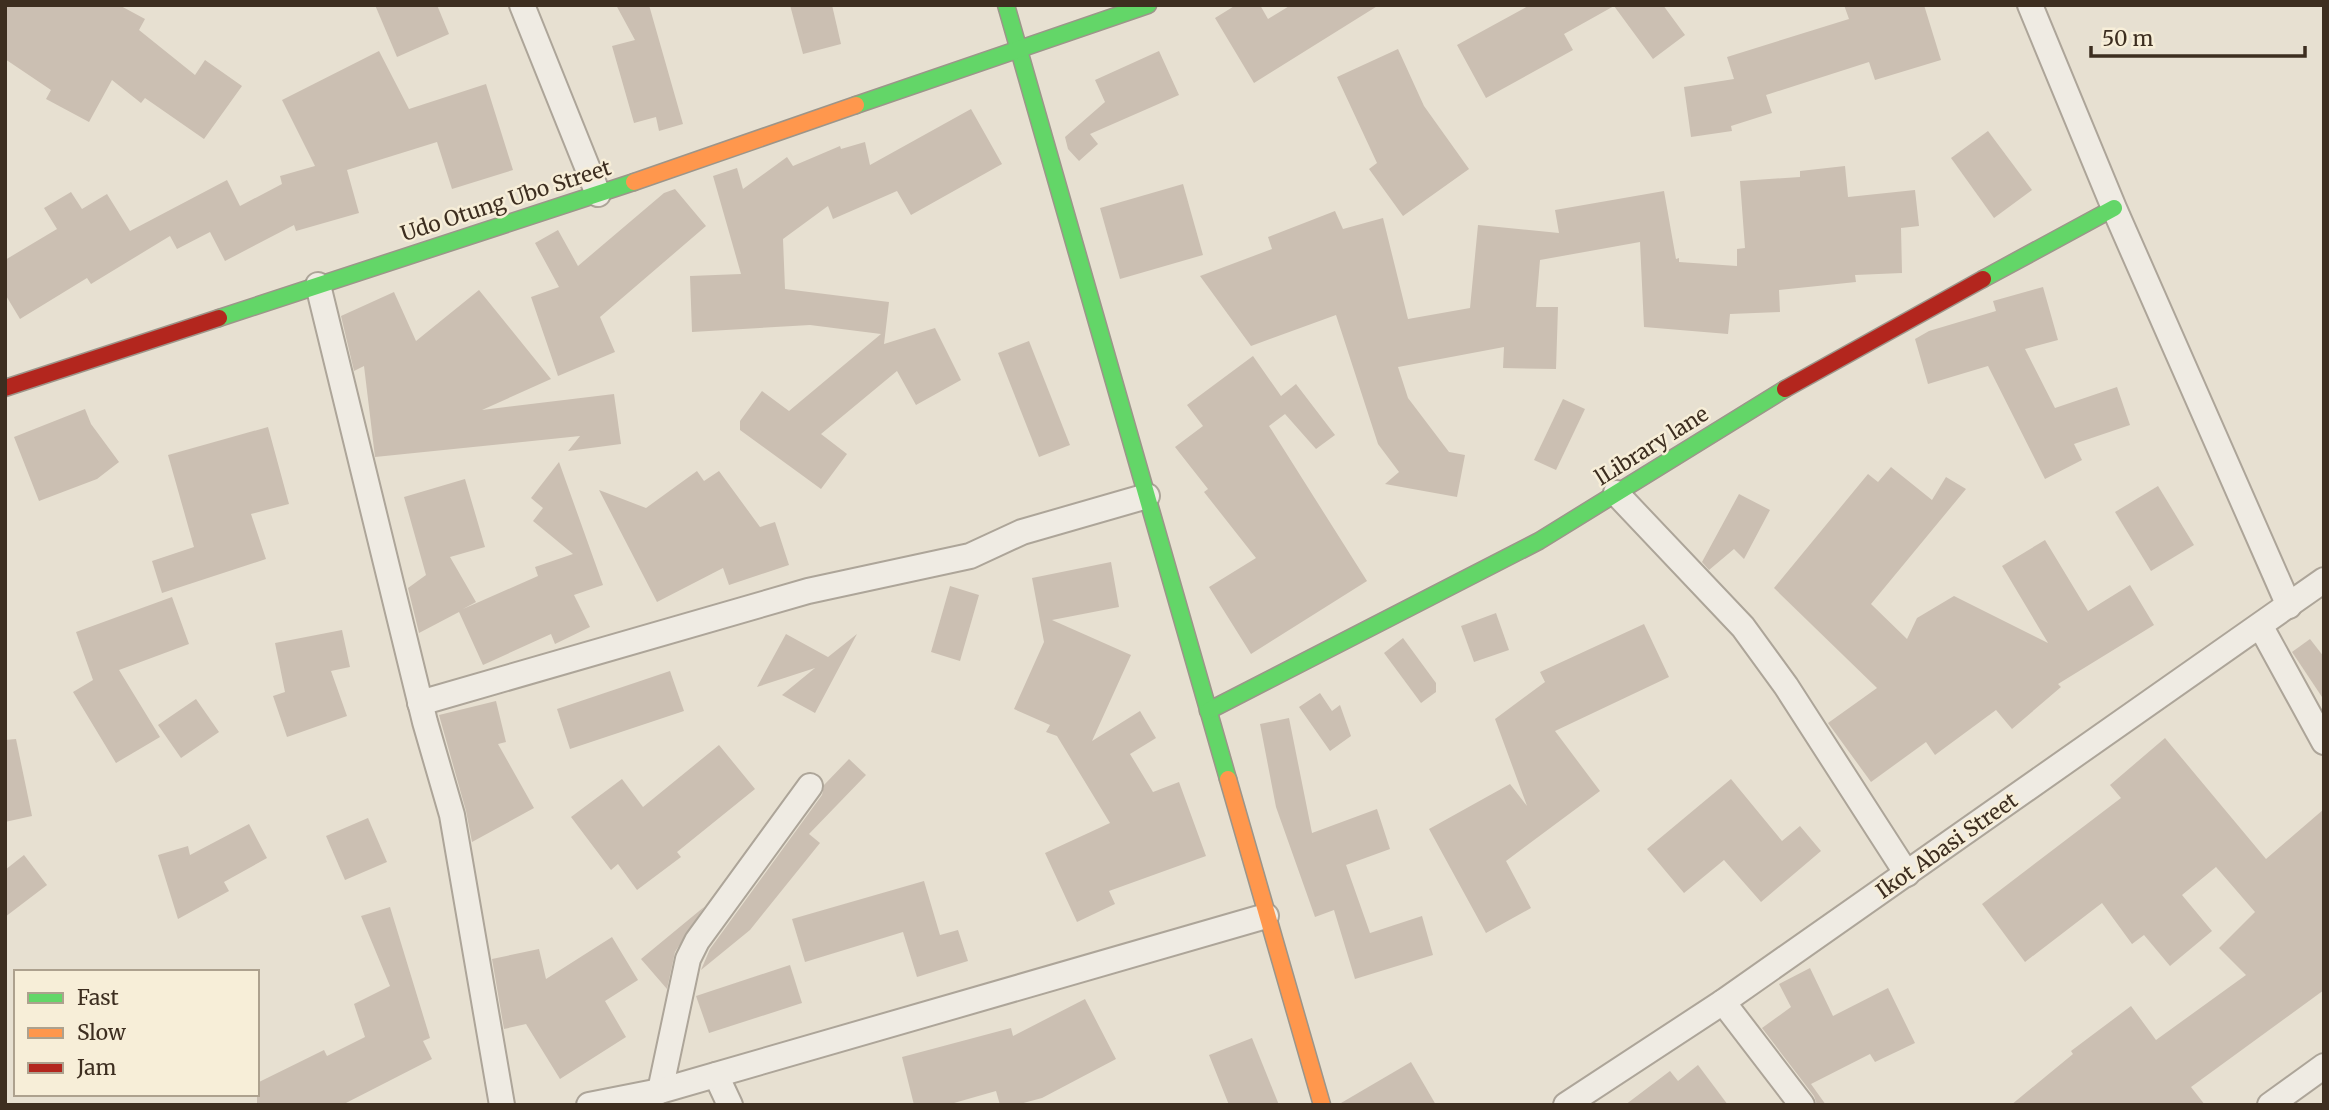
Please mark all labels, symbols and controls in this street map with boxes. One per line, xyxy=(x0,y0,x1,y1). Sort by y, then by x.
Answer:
scale bar xyxy=(2091,14,2304,58)
text: 50 m xyxy=(2102,25,2153,52)
street label: Udo Otung Ubo Street xyxy=(397,154,614,247)
street label: lLibrary lane xyxy=(1590,400,1713,491)
street label: Ikot Abasi Street xyxy=(1871,787,2023,904)
legend xyxy=(14,970,259,1096)
text: Fast xyxy=(77,984,119,1011)
text: Slow xyxy=(77,1019,126,1046)
text: Jam xyxy=(76,1054,116,1081)

